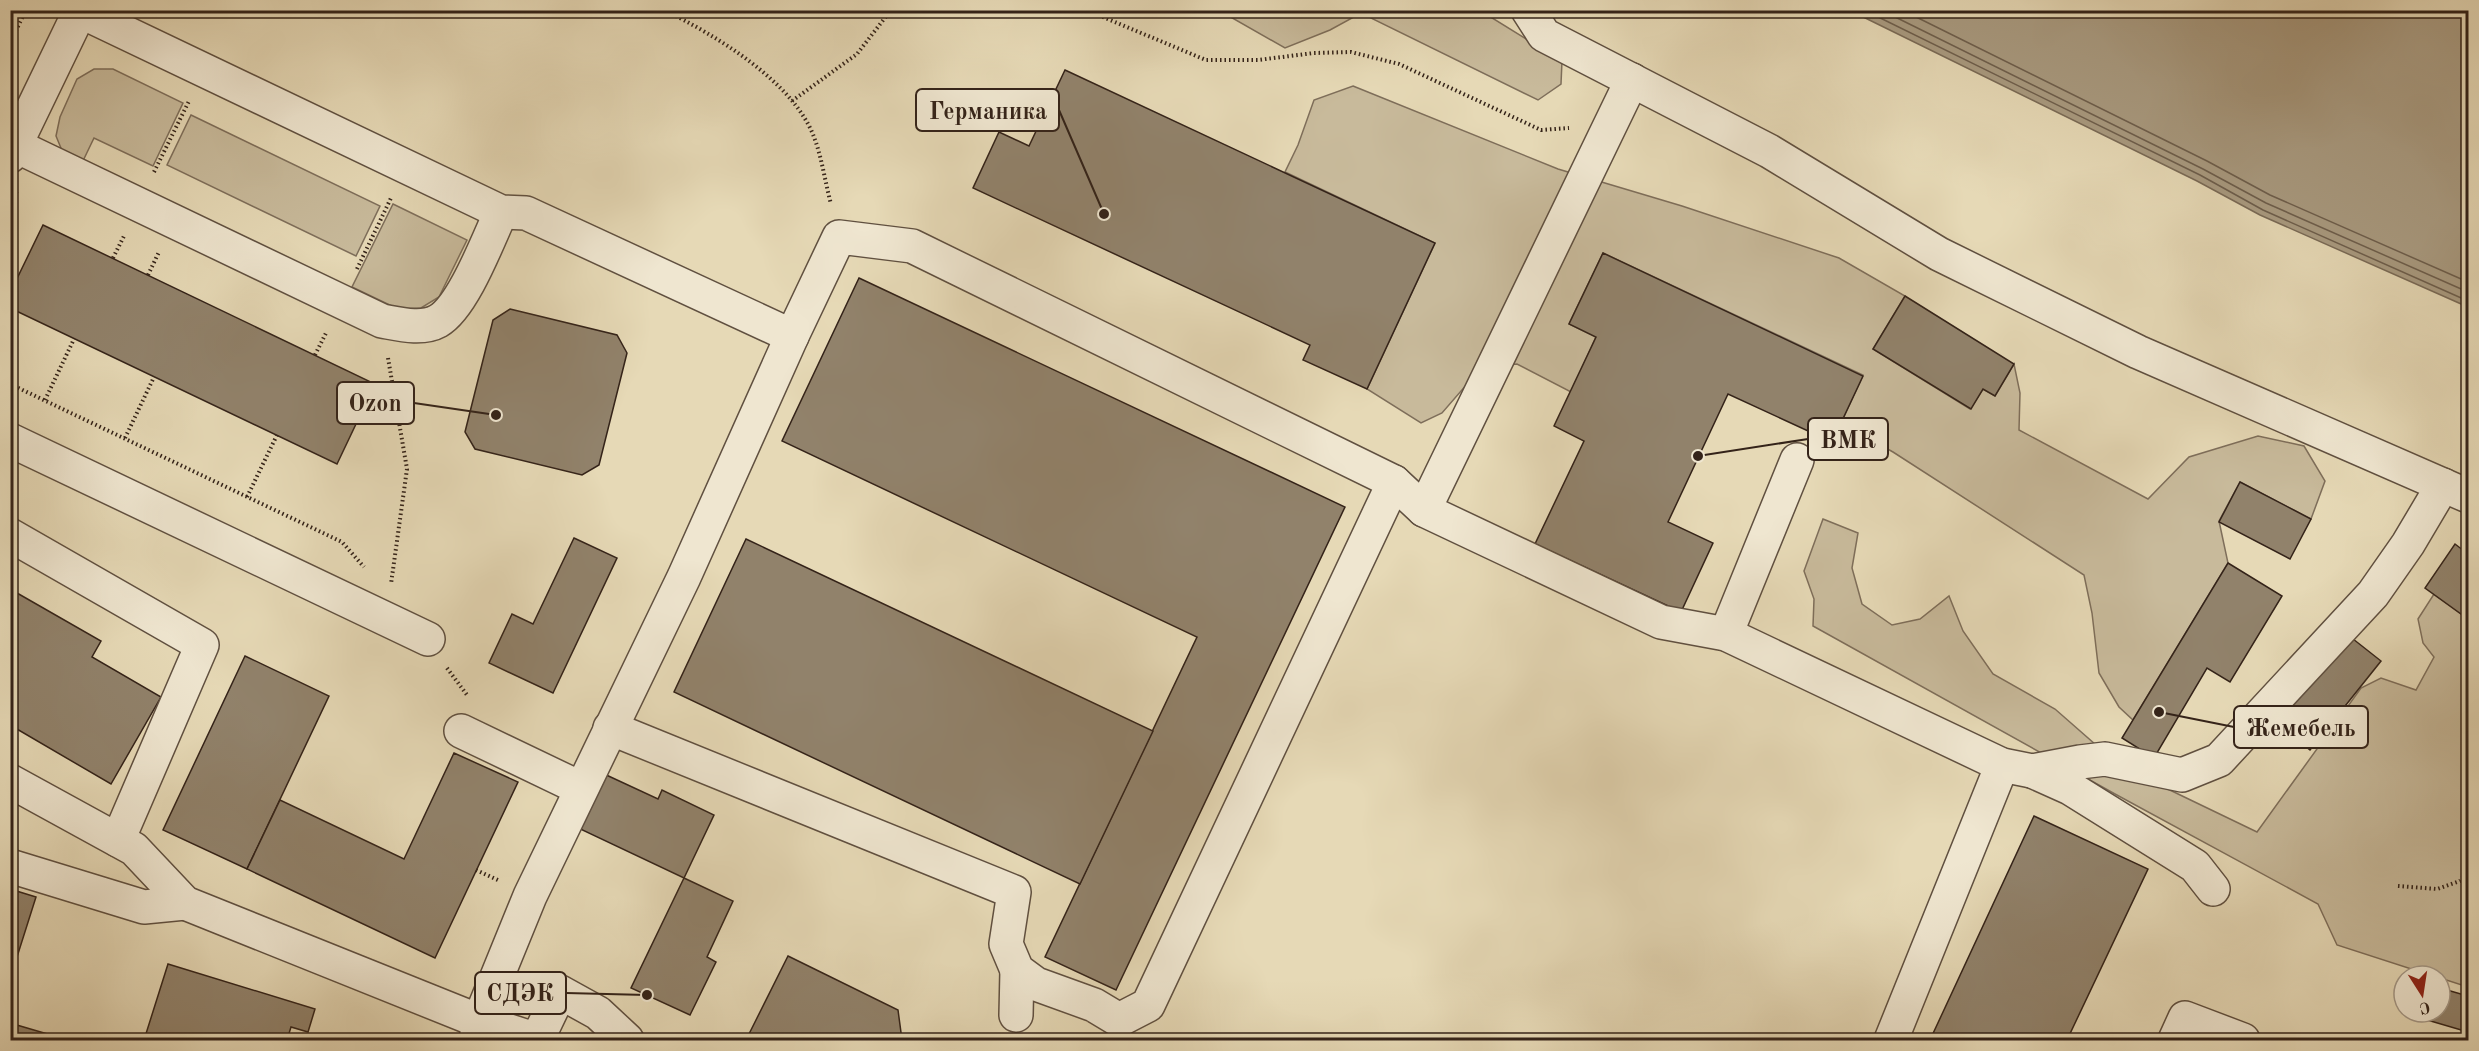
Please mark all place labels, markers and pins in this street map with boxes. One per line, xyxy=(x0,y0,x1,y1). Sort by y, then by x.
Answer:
callout: Германика xyxy=(916,89,1059,131)
callout: Ozon xyxy=(337,382,414,424)
callout: ВМК xyxy=(1808,418,1888,460)
callout: Жемебель xyxy=(2234,706,2368,748)
callout: СДЭК xyxy=(475,972,566,1014)

